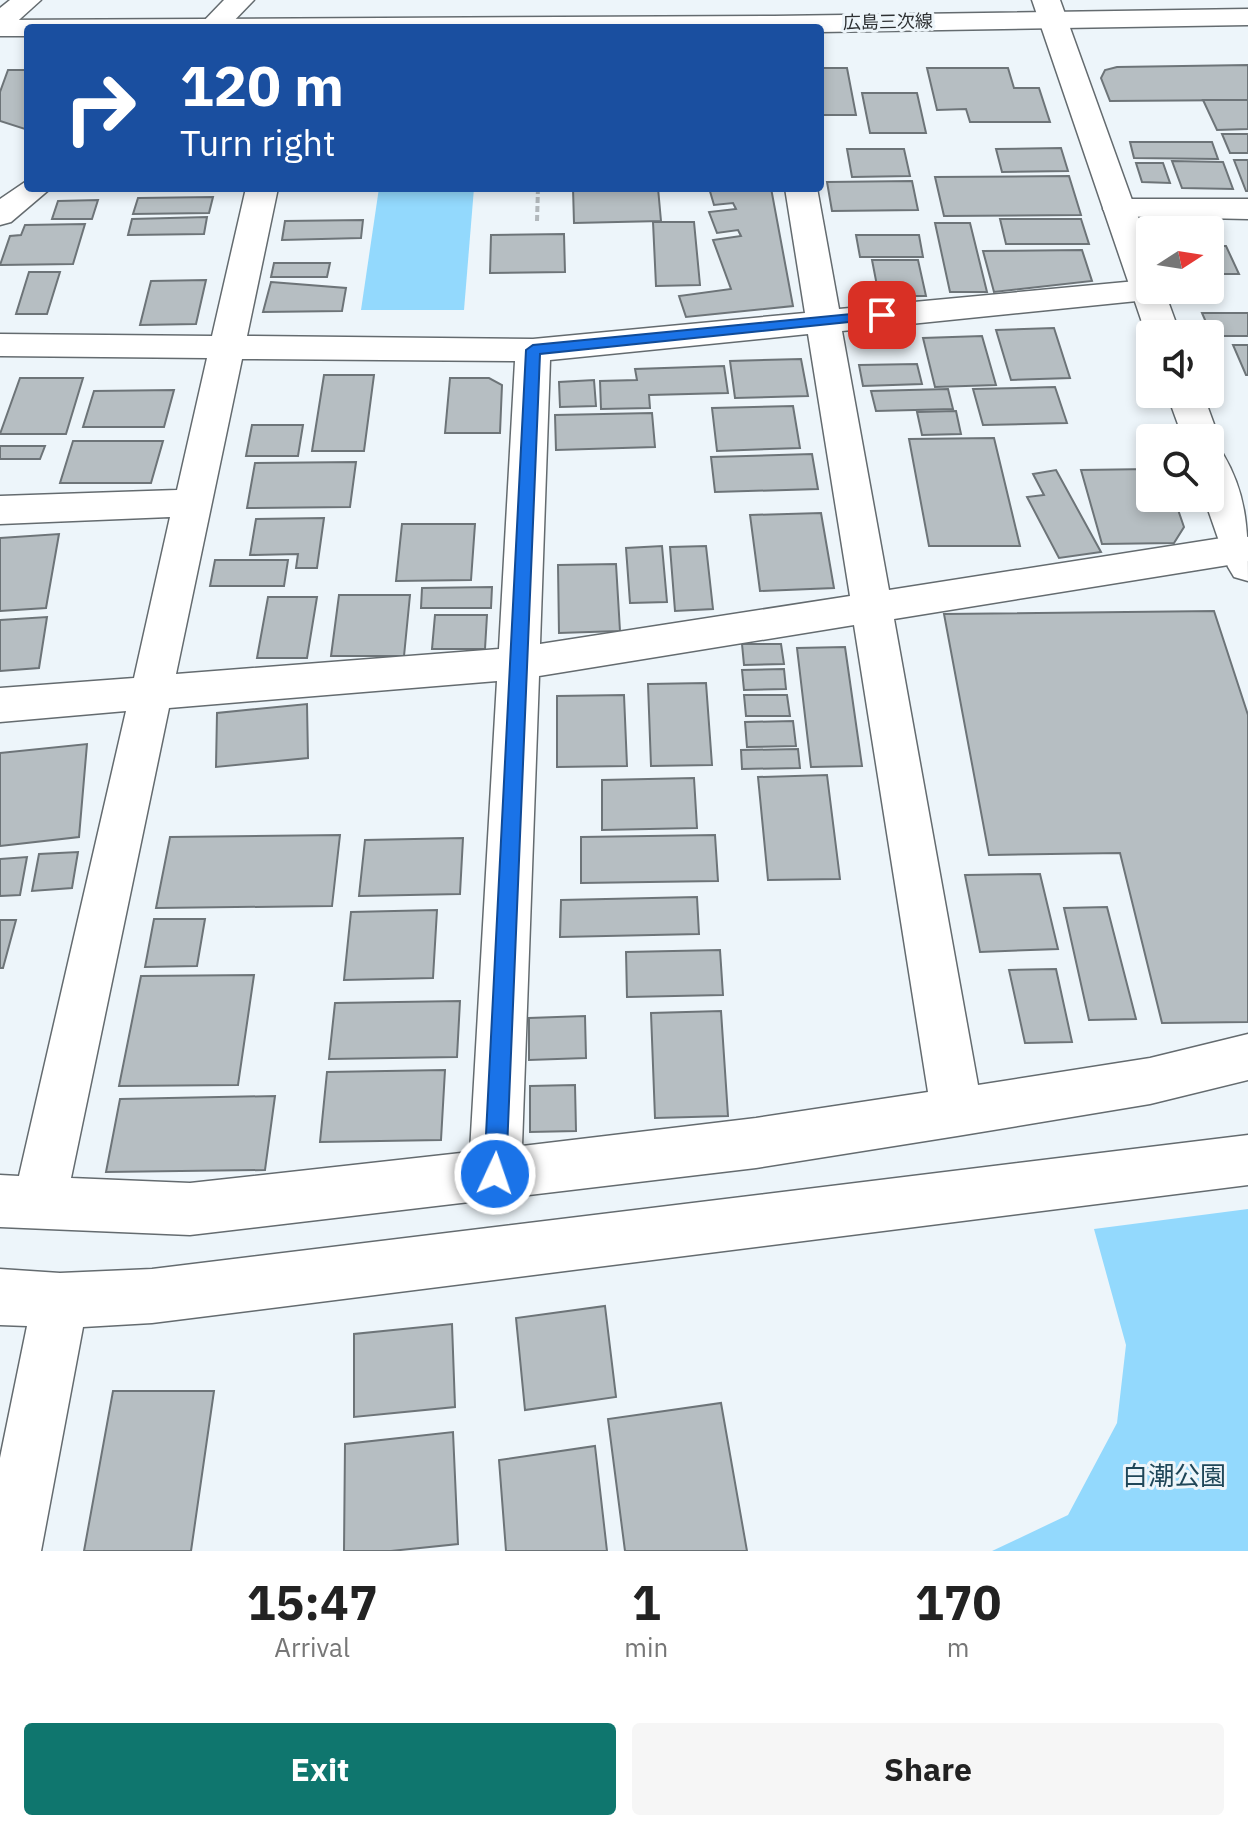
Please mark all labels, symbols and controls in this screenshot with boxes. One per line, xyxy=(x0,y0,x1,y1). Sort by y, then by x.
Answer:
street label: 広島三次線 xyxy=(843,9,933,34)
text: 120 m xyxy=(180,49,344,121)
icon: right xyxy=(48,56,152,160)
text: Turn right xyxy=(180,119,336,166)
north arrow xyxy=(1136,216,1224,304)
map controls xyxy=(1136,216,1224,512)
pin xyxy=(848,281,916,349)
icon: arrive xyxy=(860,293,904,337)
button: sound xyxy=(1136,320,1224,408)
button: search xyxy=(1136,424,1224,512)
position arrow xyxy=(453,1132,537,1216)
park label: 白潮公園 xyxy=(1122,1458,1226,1492)
text: 15:47 xyxy=(247,1571,378,1633)
text: 1 xyxy=(632,1571,661,1633)
text: 170 xyxy=(915,1571,1001,1633)
text: Arrival xyxy=(274,1630,350,1664)
text: min xyxy=(624,1630,668,1664)
text: m xyxy=(947,1630,969,1664)
button: Exit xyxy=(24,1723,616,1815)
button: Share xyxy=(632,1723,1224,1815)

